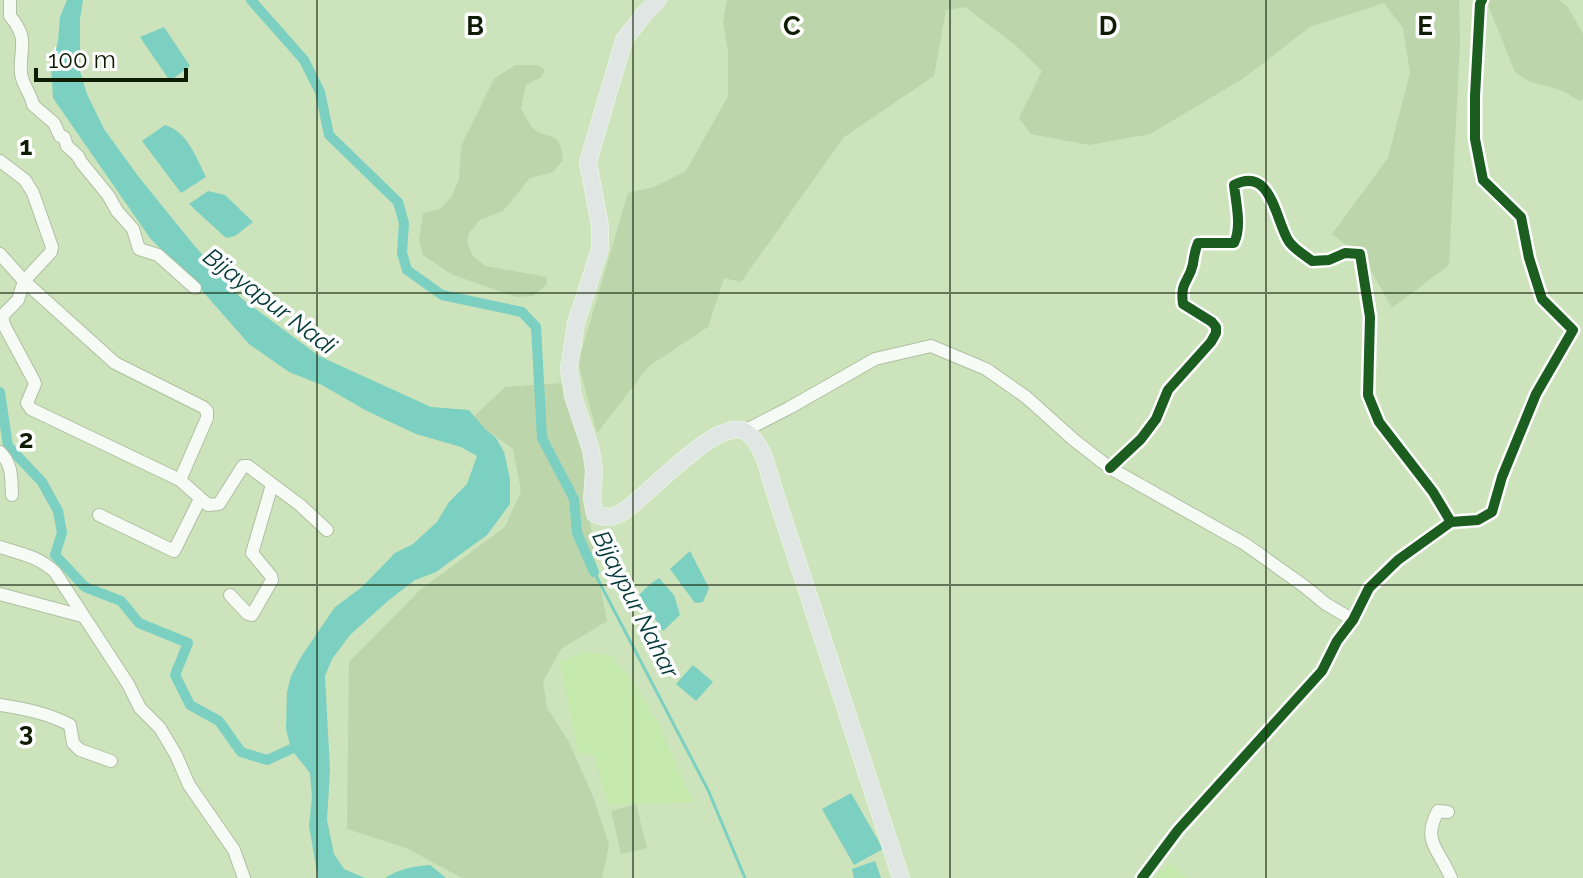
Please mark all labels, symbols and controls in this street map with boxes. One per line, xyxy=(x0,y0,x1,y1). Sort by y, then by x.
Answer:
text: B xyxy=(466,11,484,41)
text: C xyxy=(783,11,801,41)
text: D xyxy=(1099,11,1117,41)
text: E xyxy=(1417,11,1433,41)
scale bar xyxy=(36,32,186,82)
text: 100 m xyxy=(48,45,116,74)
text: 1 xyxy=(20,131,33,161)
water label: Bijayapur Nadi xyxy=(198,242,343,361)
text: 2 xyxy=(19,424,33,454)
water label: Bijaypur Nahar xyxy=(586,526,686,683)
text: 3 xyxy=(19,717,33,747)

